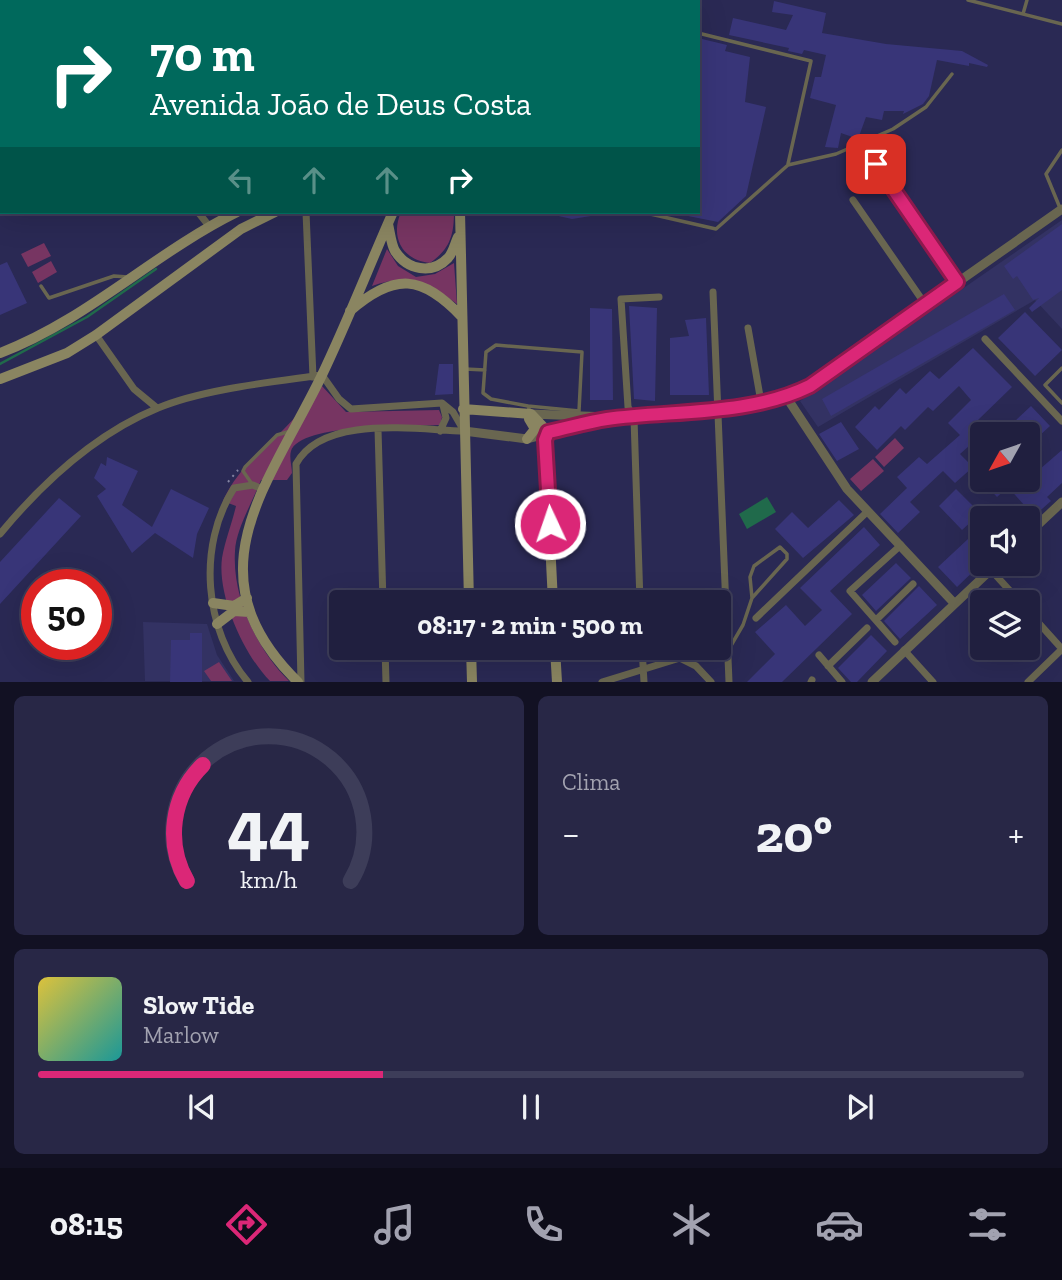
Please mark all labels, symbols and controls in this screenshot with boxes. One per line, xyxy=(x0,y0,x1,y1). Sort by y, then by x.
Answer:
text: 70 m xyxy=(150,25,255,84)
icon: right xyxy=(35,28,126,119)
text: Avenida João de Deus Costa xyxy=(150,85,532,123)
pin xyxy=(846,134,906,194)
icon: arrive xyxy=(857,145,895,183)
icon: left xyxy=(222,161,260,199)
icon: ahead xyxy=(295,161,333,199)
icon: ahead xyxy=(368,161,406,199)
icon: right xyxy=(441,161,479,199)
north arrow xyxy=(970,422,1040,492)
map controls xyxy=(970,422,1040,660)
position arrow xyxy=(513,487,587,561)
button: sound xyxy=(970,506,1040,576)
speed limit sign: 50 xyxy=(21,569,112,660)
button: layers xyxy=(970,590,1040,660)
text: 08:17 · 2 min · 500 m xyxy=(417,609,643,641)
text: Clima xyxy=(562,768,620,796)
text: 44 xyxy=(228,783,311,871)
text: 20° xyxy=(756,803,832,865)
text: − xyxy=(562,811,580,857)
text: + xyxy=(1008,811,1024,857)
text: km/h xyxy=(240,864,298,894)
text: Slow Tide xyxy=(143,989,254,1021)
text: Marlow xyxy=(143,1021,219,1049)
icon: previous xyxy=(183,1088,221,1126)
icon: pause xyxy=(512,1088,550,1126)
icon: next xyxy=(841,1088,879,1126)
icon: directions xyxy=(222,1200,271,1249)
icon: music xyxy=(370,1200,419,1249)
icon: phone xyxy=(519,1200,568,1249)
icon: climate xyxy=(667,1200,716,1249)
icon: car xyxy=(815,1200,864,1249)
icon: filters xyxy=(963,1200,1012,1249)
text: 08:15 xyxy=(50,1205,123,1243)

